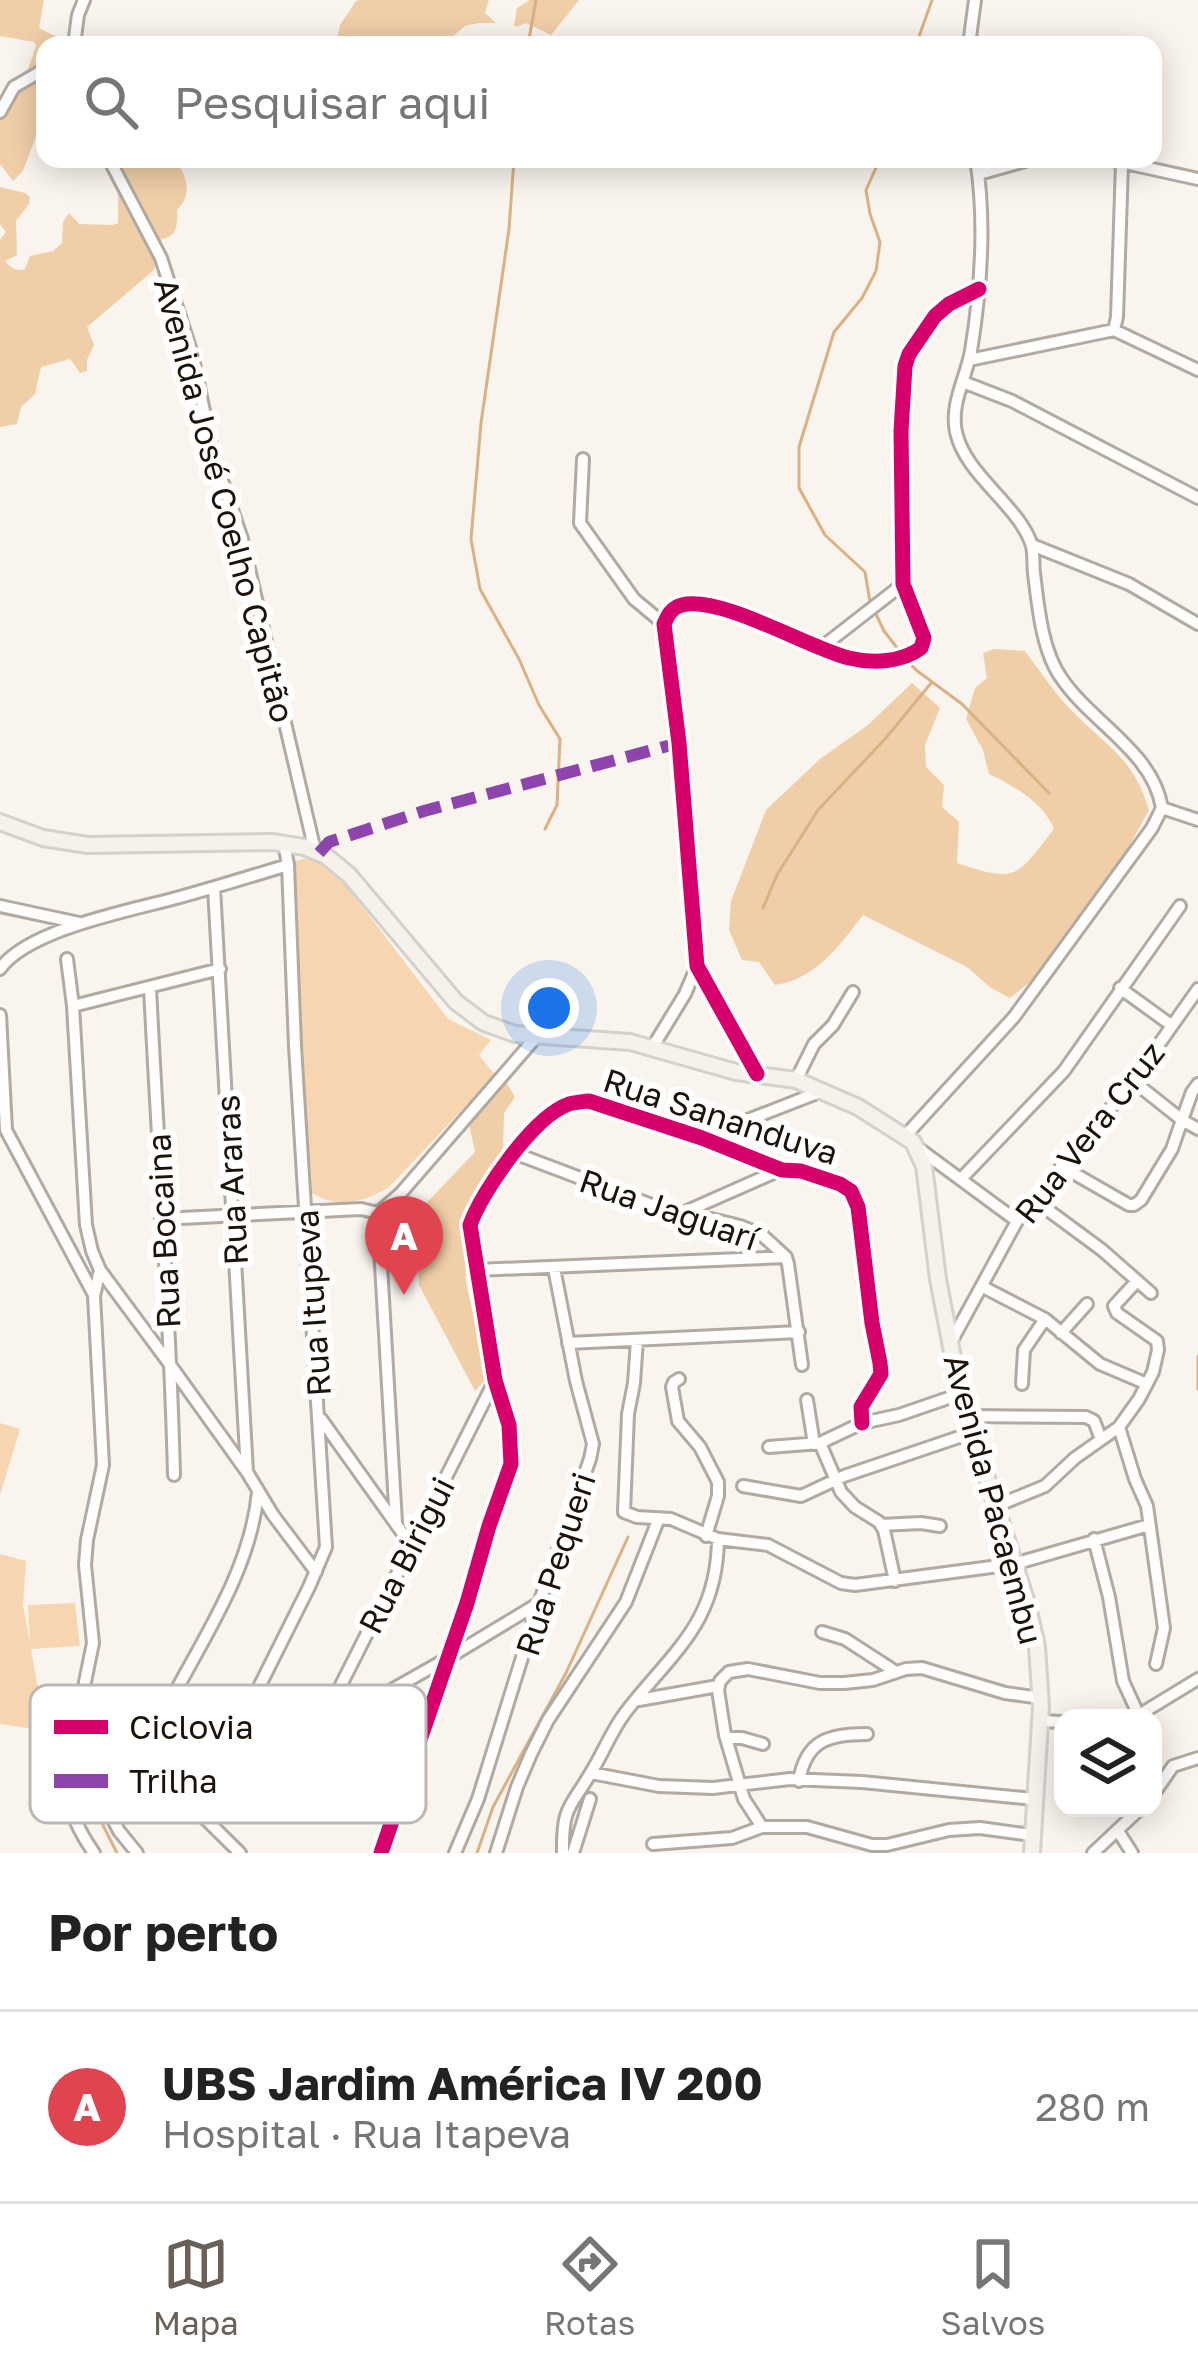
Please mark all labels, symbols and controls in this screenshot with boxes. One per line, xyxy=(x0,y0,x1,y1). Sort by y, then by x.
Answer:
search box xyxy=(36,36,1162,168)
icon: search xyxy=(78,69,144,135)
text: Pesquisar aqui xyxy=(174,75,490,129)
street label: Avenida José Coelho Capitão xyxy=(147,273,303,727)
your location xyxy=(519,978,579,1038)
street label: Rua Vera Cruz xyxy=(1006,1034,1172,1230)
street label: Rua Sananduva xyxy=(599,1060,843,1172)
street label: Rua Araras xyxy=(207,1094,255,1266)
street label: Rua Bocaina xyxy=(138,1133,188,1329)
street label: Rua Jaguarí xyxy=(575,1160,765,1258)
pin: A xyxy=(365,1196,443,1295)
street label: Rua Itupeva xyxy=(286,1208,338,1398)
street label: Avenida Pacaembu xyxy=(937,1350,1051,1648)
street label: Rua Pequeri xyxy=(507,1468,603,1660)
street label: Rua Birigui xyxy=(350,1470,462,1640)
legend xyxy=(30,1685,426,1823)
text: Ciclovia xyxy=(129,1707,254,1746)
map controls xyxy=(1054,1709,1162,1817)
button: layers xyxy=(1054,1709,1162,1817)
text: Trilha xyxy=(129,1761,218,1800)
text: Por perto xyxy=(48,1901,278,1962)
text: UBS Jardim América IV 200 xyxy=(162,2056,763,2110)
text: A xyxy=(73,2083,101,2130)
text: 280 m xyxy=(1035,2083,1150,2130)
text: Hospital · Rua Itapeva xyxy=(162,2110,571,2157)
tab: Mapa xyxy=(153,2231,239,2342)
tab: Rotas xyxy=(544,2231,635,2342)
tab: Salvos xyxy=(941,2231,1045,2342)

